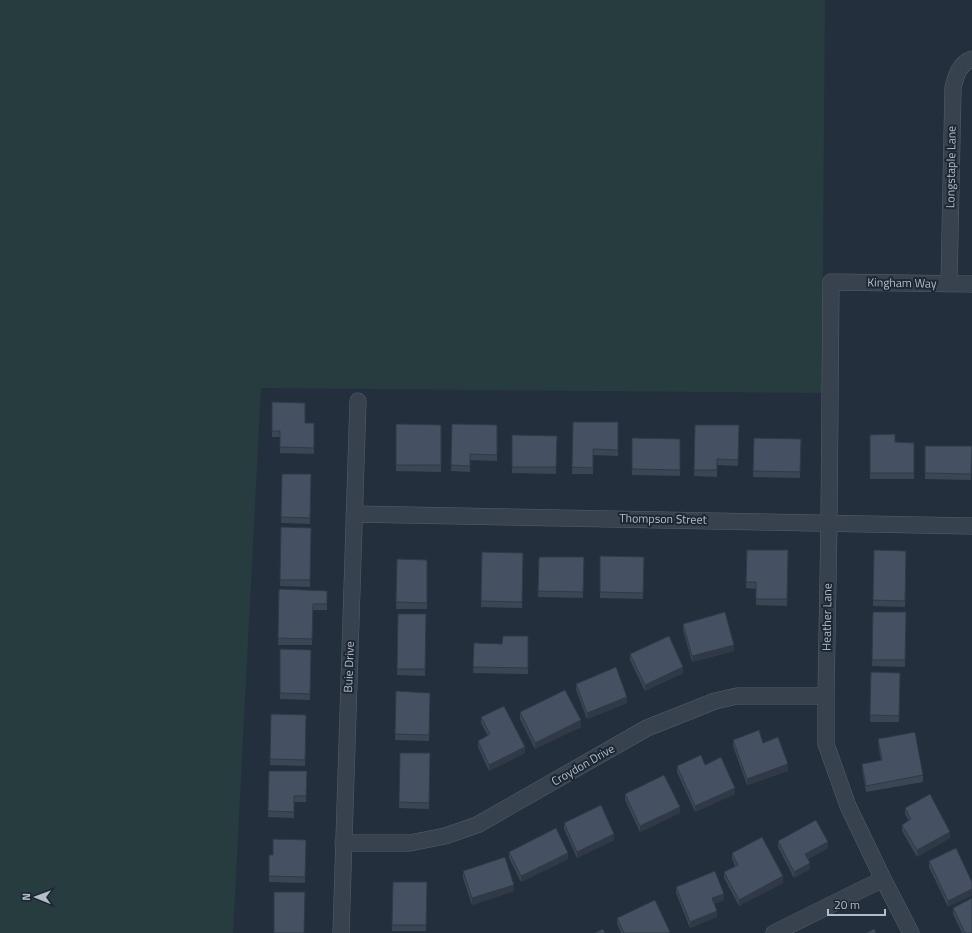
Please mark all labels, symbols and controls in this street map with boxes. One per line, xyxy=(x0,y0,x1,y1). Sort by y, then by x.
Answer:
street label: Longstaple Lane xyxy=(940,126,961,208)
street label: Kingham Way xyxy=(867,272,937,293)
street label: Thompson Street xyxy=(619,508,708,529)
street label: Heather Lane xyxy=(816,583,837,651)
street label: Buie Drive xyxy=(338,641,359,693)
street label: Croydon Drive xyxy=(547,739,618,790)
north arrow xyxy=(16,877,56,917)
scale bar xyxy=(828,891,885,917)
text: N xyxy=(18,893,34,901)
text: 20 m xyxy=(834,895,860,914)

